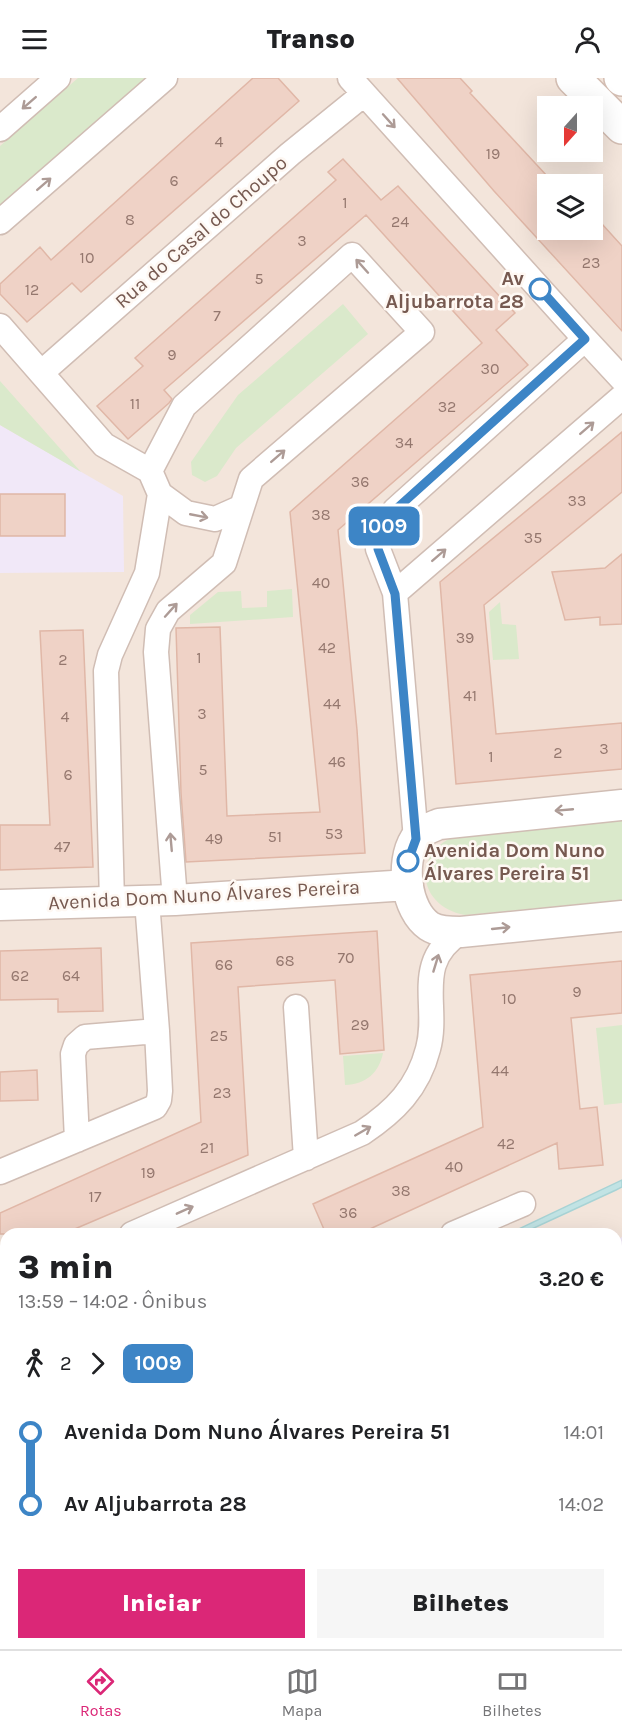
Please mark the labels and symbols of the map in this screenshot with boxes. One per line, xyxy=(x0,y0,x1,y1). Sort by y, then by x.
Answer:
one-way arrow xyxy=(22,96,37,110)
north arrow xyxy=(537,96,603,162)
one-way arrow xyxy=(382,114,396,129)
house number: 4 xyxy=(215,132,224,151)
house number: 19 xyxy=(486,144,500,163)
street label: Rua do Casal do Choupo xyxy=(110,151,292,313)
house number: 6 xyxy=(169,171,179,190)
one-way arrow xyxy=(36,177,51,191)
house number: 1 xyxy=(342,193,348,212)
house number: 8 xyxy=(125,210,135,229)
house number: 24 xyxy=(391,212,409,231)
house number: 3 xyxy=(297,231,307,250)
house number: 10 xyxy=(80,248,94,267)
house number: 23 xyxy=(582,253,600,272)
one-way arrow xyxy=(355,258,369,273)
place label: Av Aljubarrota 28 xyxy=(385,267,525,313)
house number: 5 xyxy=(254,269,264,288)
marker: Av Aljubarrota 28 xyxy=(529,278,551,300)
house number: 12 xyxy=(25,280,39,299)
house number: 7 xyxy=(213,306,221,325)
house number: 9 xyxy=(167,345,177,364)
house number: 30 xyxy=(481,359,499,378)
house number: 11 xyxy=(130,394,140,413)
house number: 32 xyxy=(438,397,456,416)
one-way arrow xyxy=(579,421,595,434)
house number: 34 xyxy=(395,433,413,452)
one-way arrow xyxy=(270,449,285,463)
house number: 36 xyxy=(351,472,369,491)
house number: 33 xyxy=(568,491,586,510)
house number: 38 xyxy=(311,505,331,524)
line badge: 1009 xyxy=(342,506,426,546)
one-way arrow xyxy=(189,511,209,522)
house number: 35 xyxy=(524,528,542,547)
one-way arrow xyxy=(431,548,446,562)
house number: 40 xyxy=(312,573,330,592)
one-way arrow xyxy=(164,603,178,618)
house number: 39 xyxy=(456,628,474,647)
house number: 42 xyxy=(318,638,336,657)
house number: 1 xyxy=(196,648,202,667)
house number: 2 xyxy=(58,650,68,669)
house number: 41 xyxy=(463,686,477,705)
house number: 44 xyxy=(323,694,341,713)
house number: 3 xyxy=(197,704,207,723)
house number: 4 xyxy=(61,707,70,726)
house number: 3 xyxy=(599,739,609,758)
house number: 2 xyxy=(553,743,563,762)
house number: 1 xyxy=(488,747,494,766)
house number: 46 xyxy=(328,752,346,771)
house number: 5 xyxy=(198,760,208,779)
house number: 6 xyxy=(63,765,73,784)
one-way arrow xyxy=(554,805,574,816)
house number: 53 xyxy=(325,824,343,843)
house number: 51 xyxy=(268,827,282,846)
house number: 49 xyxy=(205,829,223,848)
one-way arrow xyxy=(165,832,176,852)
house number: 47 xyxy=(54,837,71,856)
place label: Avenida Dom Nuno Álvares Pereira 51 xyxy=(424,839,605,885)
marker: Avenida Dom Nuno Álvares Pereira 51 xyxy=(397,850,419,872)
street label: Avenida Dom Nuno Álvares Pereira xyxy=(48,874,360,915)
one-way arrow xyxy=(490,922,510,933)
house number: 70 xyxy=(337,948,355,967)
house number: 68 xyxy=(276,951,295,970)
one-way arrow xyxy=(431,954,442,973)
house number: 66 xyxy=(215,955,233,974)
house number: 62 xyxy=(11,966,29,985)
house number: 64 xyxy=(62,966,80,985)
house number: 9 xyxy=(572,982,582,1001)
house number: 10 xyxy=(502,989,516,1008)
house number: 29 xyxy=(351,1015,369,1034)
house number: 25 xyxy=(210,1026,228,1045)
house number: 44 xyxy=(491,1061,509,1080)
house number: 23 xyxy=(213,1083,231,1102)
one-way arrow xyxy=(354,1125,372,1136)
house number: 42 xyxy=(497,1134,515,1153)
house number: 21 xyxy=(200,1138,214,1157)
house number: 40 xyxy=(445,1157,463,1176)
house number: 19 xyxy=(141,1163,155,1182)
house number: 38 xyxy=(391,1181,411,1200)
house number: 17 xyxy=(89,1187,102,1206)
house number: 36 xyxy=(339,1203,357,1222)
one-way arrow xyxy=(176,1204,194,1215)

